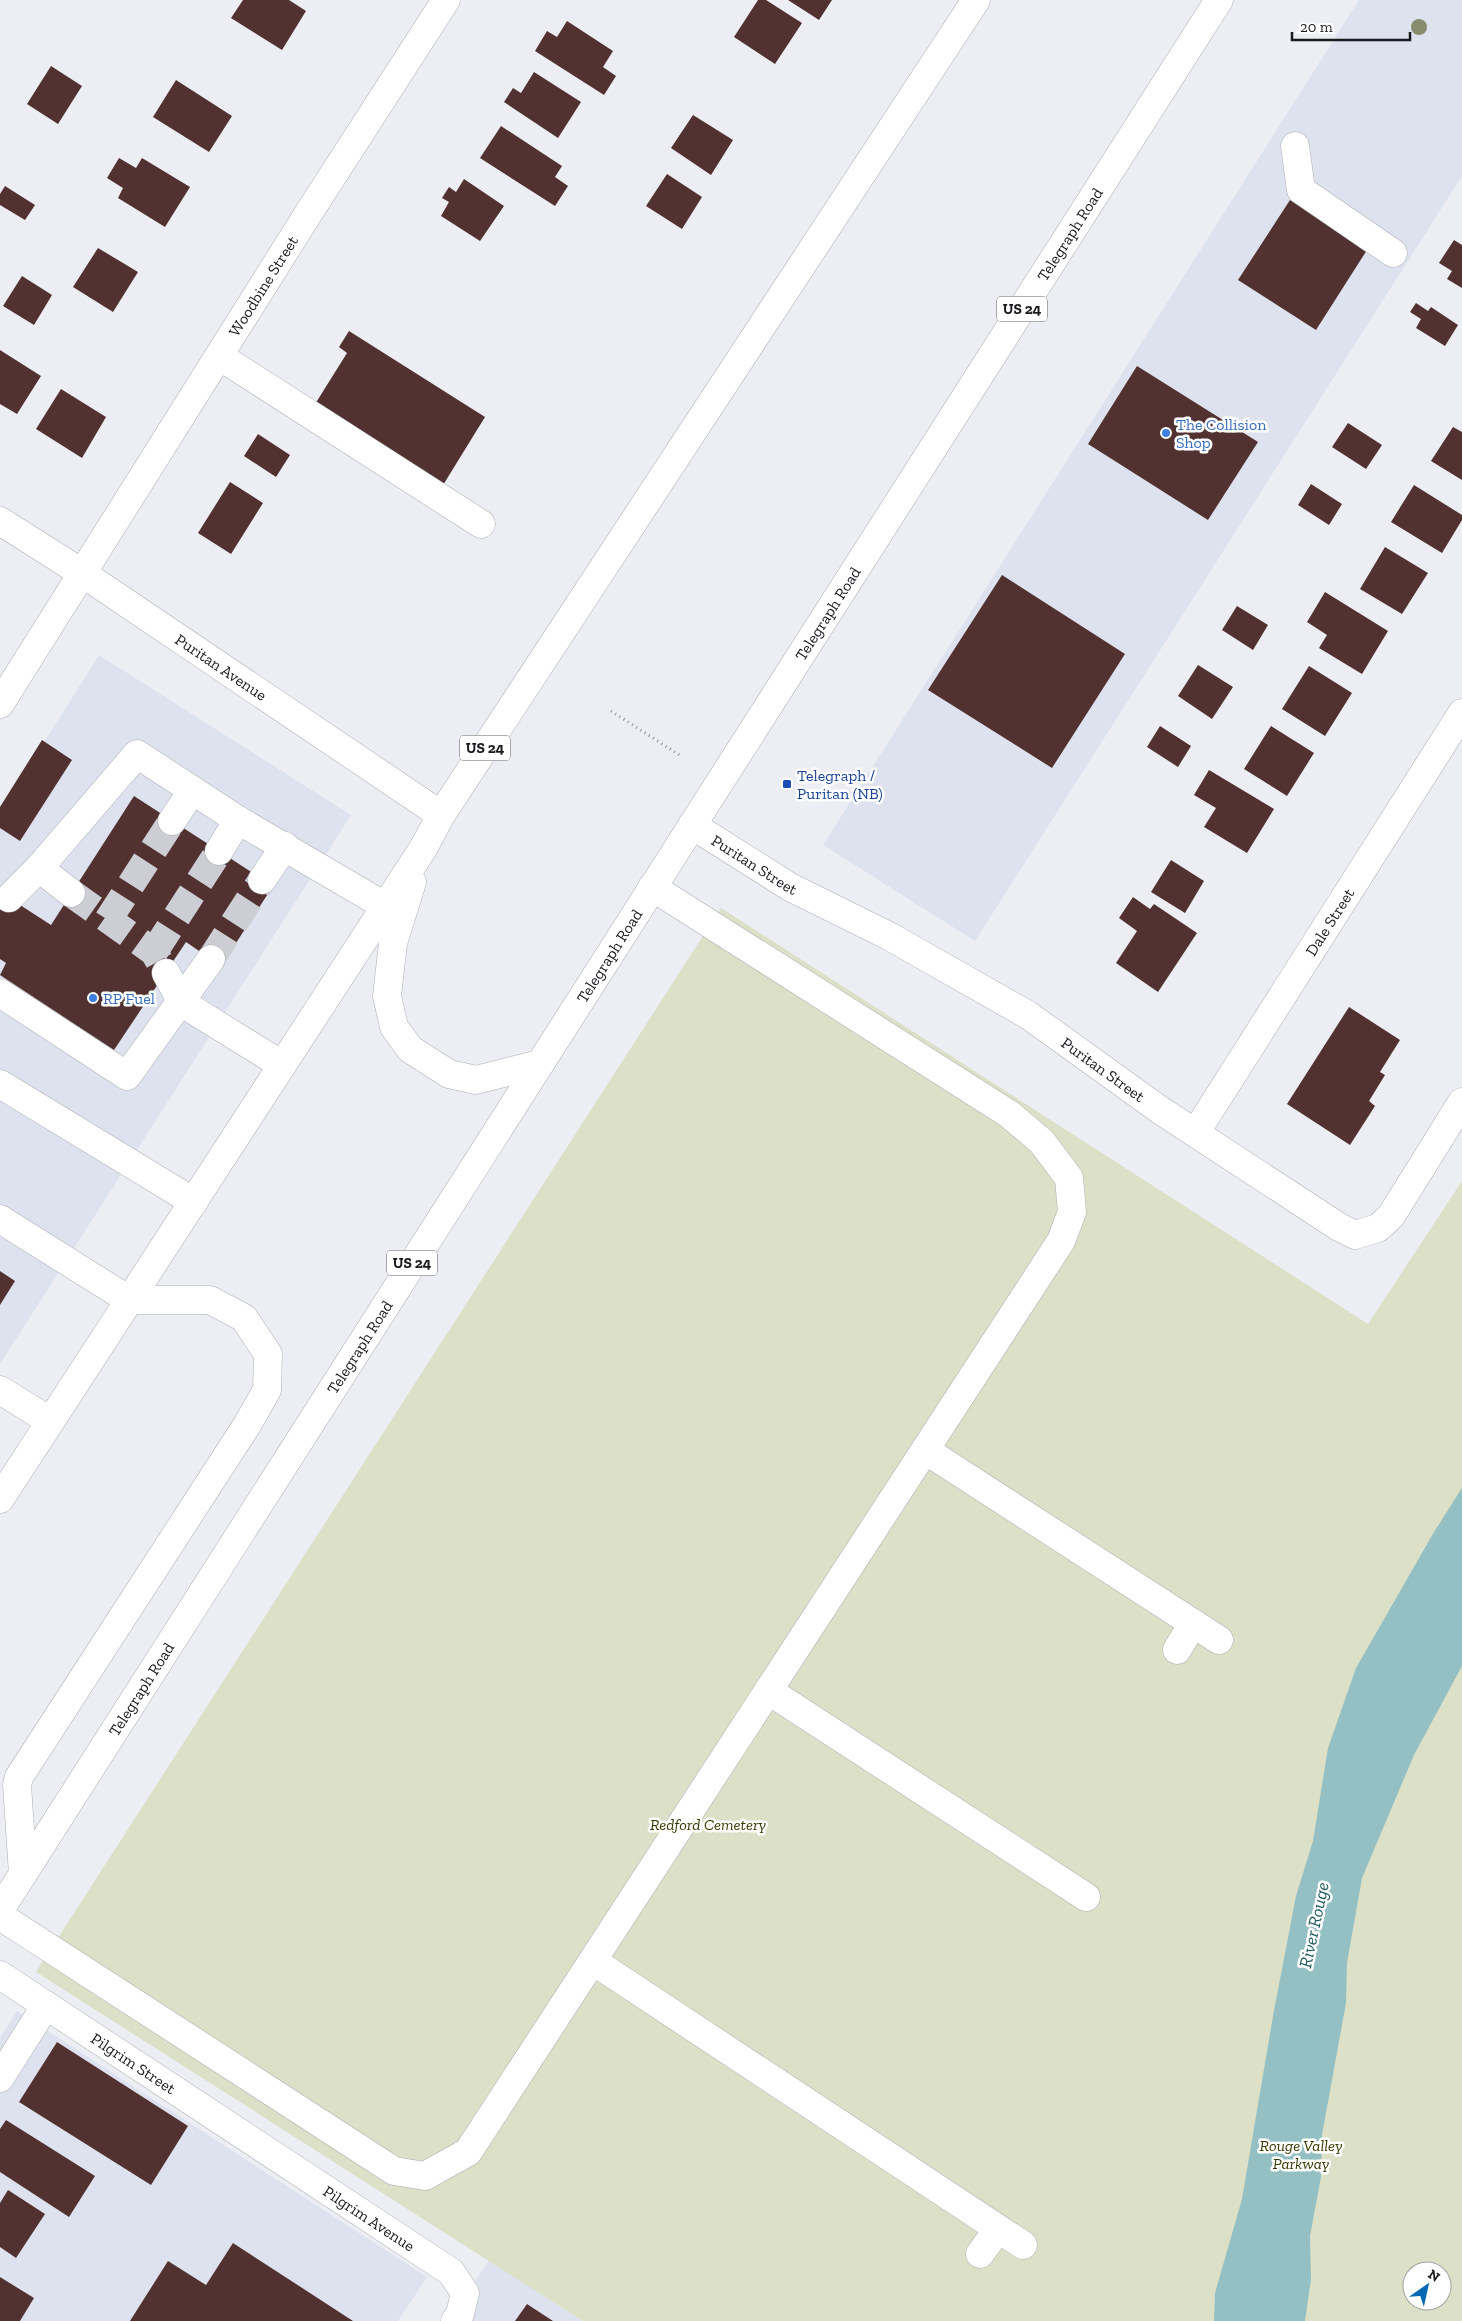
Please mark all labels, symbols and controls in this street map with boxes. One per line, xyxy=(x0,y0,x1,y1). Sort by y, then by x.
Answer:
scale bar xyxy=(1292,10,1410,42)
text: 20 m xyxy=(1300,18,1333,36)
street label: Telegraph Road xyxy=(1033,184,1106,284)
street label: Woodbine Street xyxy=(224,232,302,340)
road number: US 24 xyxy=(997,296,1047,322)
place label: The Collision Shop xyxy=(1176,415,1267,452)
marker: The Collision Shop xyxy=(1160,427,1172,439)
street label: Telegraph Road xyxy=(791,563,864,664)
street label: Puritan Avenue xyxy=(172,629,271,704)
road number: US 24 xyxy=(460,736,510,760)
place label: Telegraph / Puritan (NB) xyxy=(797,766,883,803)
marker: Telegraph / Puritan (NB) xyxy=(781,778,793,790)
street label: Puritan Street xyxy=(708,830,801,899)
street label: Dale Street xyxy=(1301,884,1358,959)
street label: Telegraph Road xyxy=(572,905,646,1006)
place label: RP Fuel xyxy=(103,989,155,1008)
marker: RP Fuel xyxy=(87,992,99,1004)
street label: Puritan Street xyxy=(1058,1033,1149,1106)
road number: US 24 xyxy=(387,1250,437,1276)
street label: Telegraph Road xyxy=(323,1296,396,1397)
street label: Telegraph Road xyxy=(104,1639,178,1739)
park label: Redford Cemetery xyxy=(650,1815,767,1834)
water label: River Rouge xyxy=(1294,1880,1334,1970)
street label: Pilgrim Street xyxy=(88,2028,180,2098)
park label: Rouge Valley Parkway xyxy=(1260,2136,1343,2173)
street label: Pilgrim Avenue xyxy=(320,2181,418,2255)
north arrow xyxy=(1402,2261,1452,2311)
text: N xyxy=(1425,2266,1443,2286)

